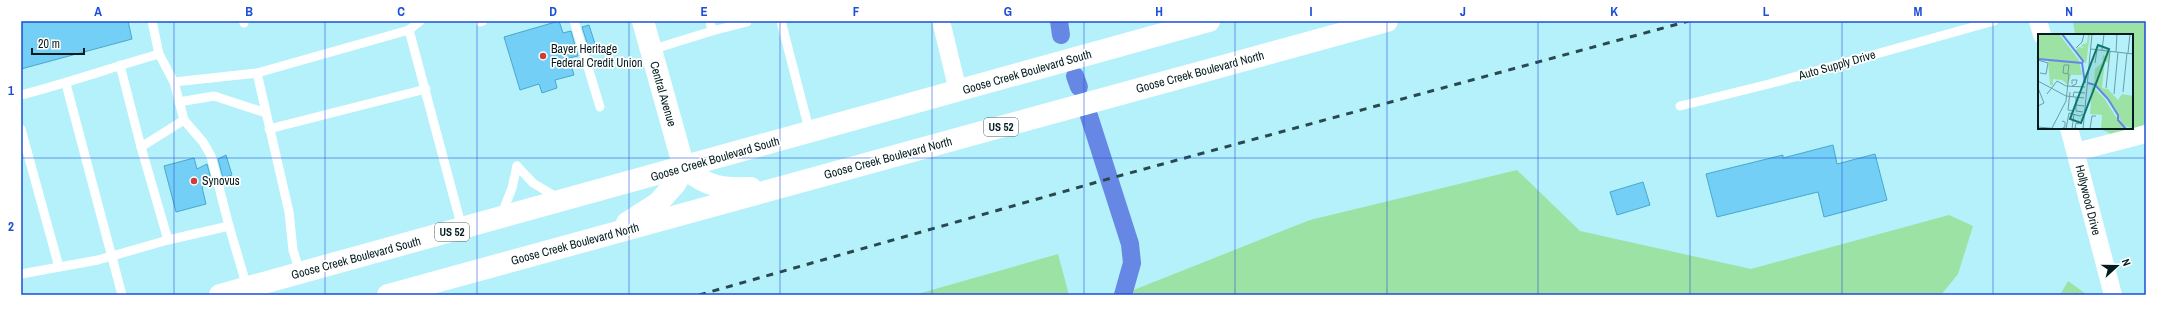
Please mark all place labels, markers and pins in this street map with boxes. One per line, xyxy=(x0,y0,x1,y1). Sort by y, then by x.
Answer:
place label: Bayer Heritage Federal Credit Union xyxy=(551,41,642,71)
marker: Bayer Heritage Federal Credit Union xyxy=(538,51,548,61)
place label: Synovus xyxy=(202,173,240,189)
marker: Synovus xyxy=(189,176,199,186)

